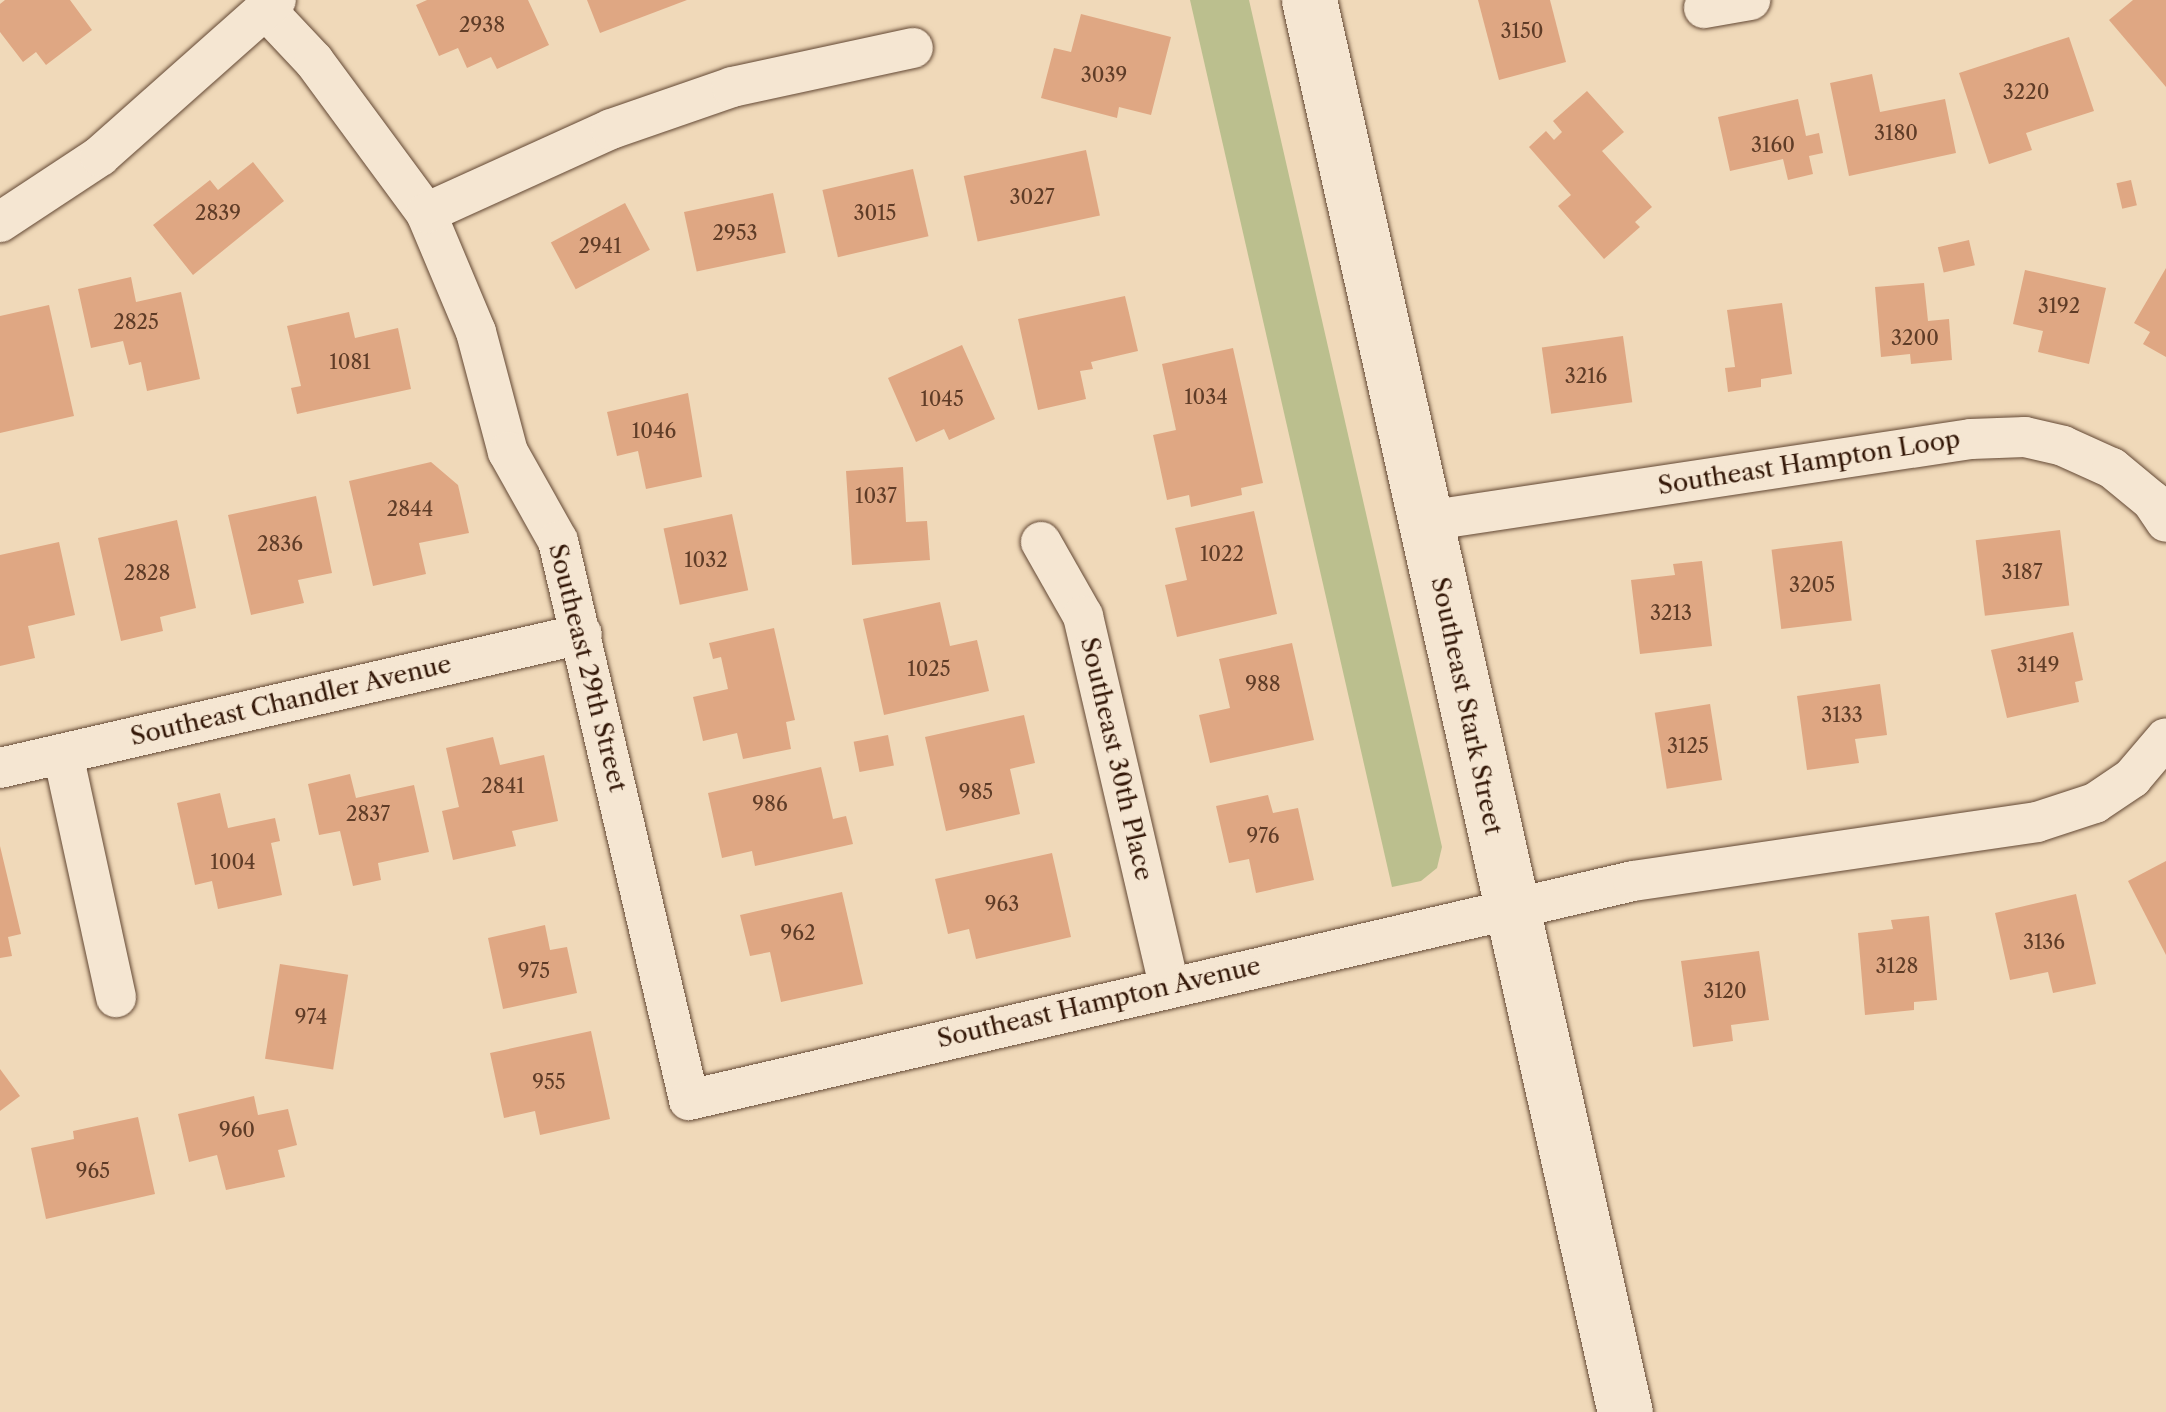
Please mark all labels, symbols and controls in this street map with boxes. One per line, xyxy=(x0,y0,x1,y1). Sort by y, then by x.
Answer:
house number: 2938 xyxy=(459,13,505,37)
house number: 3150 xyxy=(1501,19,1543,43)
house number: 3039 xyxy=(1081,63,1127,87)
house number: 3220 xyxy=(2003,80,2049,104)
house number: 3180 xyxy=(1874,121,1918,145)
house number: 3160 xyxy=(1751,133,1795,157)
house number: 3027 xyxy=(1009,185,1055,209)
house number: 2839 xyxy=(195,201,241,225)
house number: 3015 xyxy=(854,201,896,225)
house number: 2953 xyxy=(712,221,758,245)
house number: 2941 xyxy=(578,234,622,258)
house number: 3192 xyxy=(2038,294,2080,318)
house number: 2825 xyxy=(113,310,159,334)
house number: 3200 xyxy=(1891,326,1939,350)
house number: 1081 xyxy=(329,350,371,374)
house number: 3216 xyxy=(1565,364,1607,388)
house number: 1034 xyxy=(1184,385,1228,409)
house number: 1045 xyxy=(920,387,964,411)
house number: 1046 xyxy=(632,419,676,443)
street label: Southeast Hampton Loop xyxy=(1656,424,1962,502)
house number: 1037 xyxy=(855,484,897,508)
house number: 2844 xyxy=(387,497,433,521)
house number: 2836 xyxy=(257,532,303,556)
street label: Southeast 29th Street xyxy=(542,541,632,795)
house number: 1022 xyxy=(1200,542,1244,566)
house number: 1032 xyxy=(684,548,728,572)
house number: 3187 xyxy=(2001,560,2043,584)
house number: 2828 xyxy=(124,561,170,585)
house number: 3205 xyxy=(1789,573,1835,597)
street label: Southeast Stark Street xyxy=(1424,574,1508,838)
house number: 3213 xyxy=(1650,601,1692,625)
street label: Southeast 30th Place xyxy=(1073,634,1159,884)
street label: Southeast Chandler Avenue xyxy=(127,649,455,753)
house number: 3149 xyxy=(2017,653,2059,677)
house number: 1025 xyxy=(907,657,951,681)
house number: 988 xyxy=(1245,672,1281,696)
house number: 3133 xyxy=(1821,703,1863,727)
house number: 3125 xyxy=(1667,734,1709,758)
house number: 2841 xyxy=(481,774,525,798)
house number: 985 xyxy=(959,780,993,804)
house number: 986 xyxy=(752,792,788,816)
house number: 2837 xyxy=(346,802,390,826)
house number: 976 xyxy=(1247,824,1279,848)
house number: 1004 xyxy=(210,850,256,874)
house number: 963 xyxy=(985,892,1019,916)
house number: 962 xyxy=(781,921,815,945)
house number: 3136 xyxy=(2023,930,2065,954)
street label: Southeast Hampton Avenue xyxy=(934,951,1264,1055)
house number: 3128 xyxy=(1876,954,1918,978)
house number: 975 xyxy=(518,959,550,983)
house number: 3120 xyxy=(1703,979,1747,1003)
house number: 974 xyxy=(295,1005,327,1029)
house number: 955 xyxy=(532,1070,566,1094)
house number: 960 xyxy=(219,1118,255,1142)
house number: 965 xyxy=(76,1159,110,1183)

